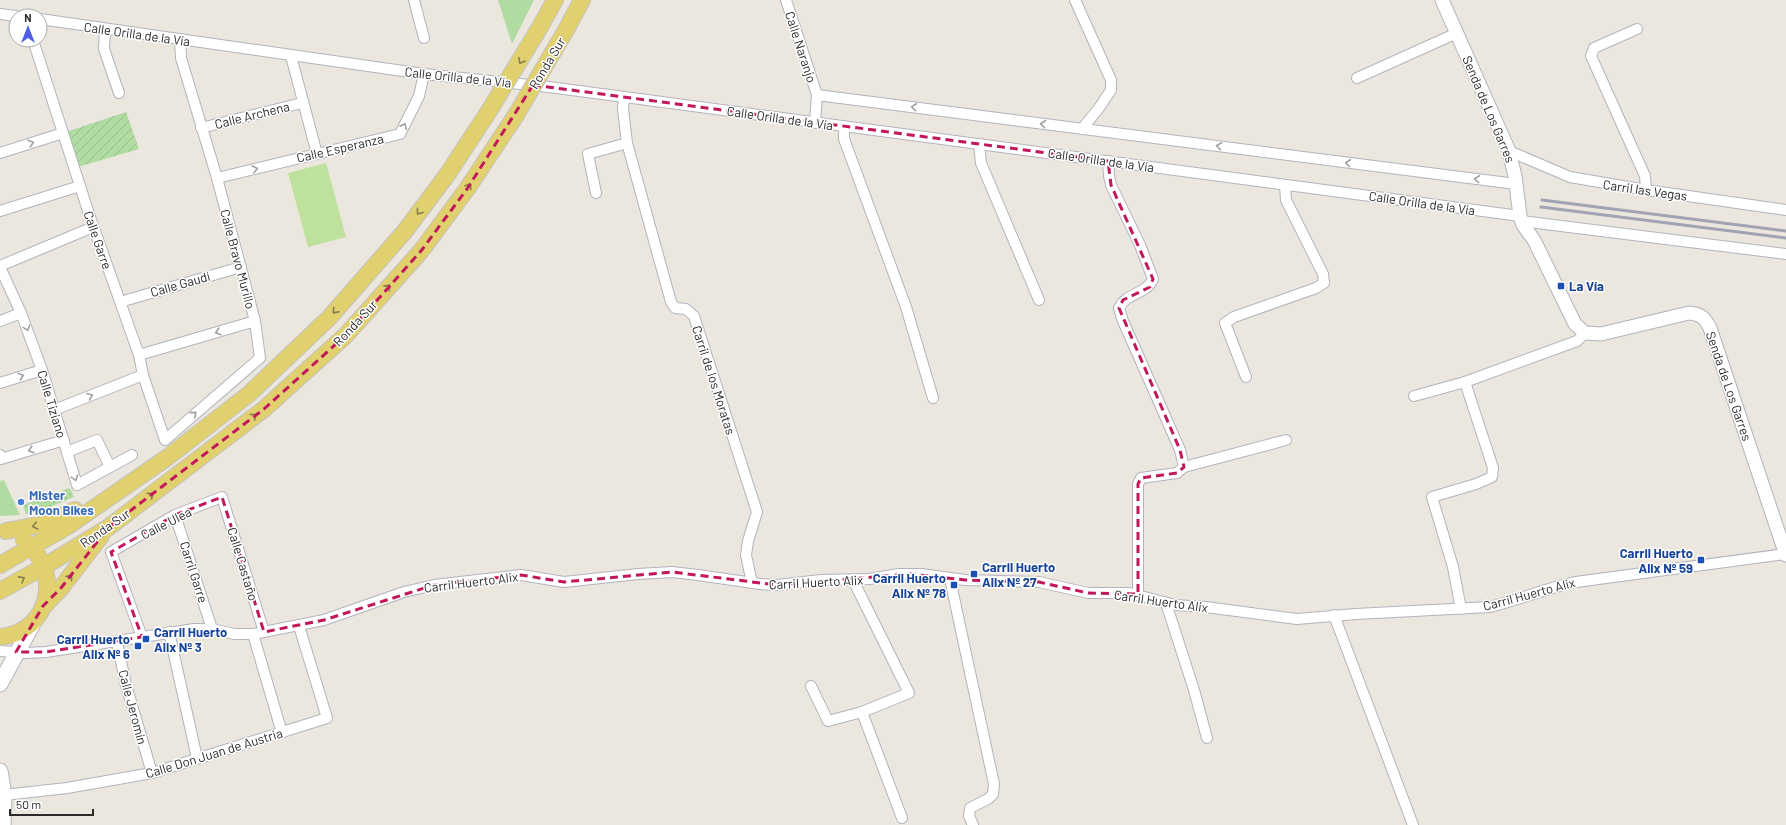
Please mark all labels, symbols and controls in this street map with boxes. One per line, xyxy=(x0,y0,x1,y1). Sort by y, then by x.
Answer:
north arrow xyxy=(8,8,48,48)
street label: Calle Naranjo xyxy=(782,9,820,85)
text: N xyxy=(24,11,32,24)
street label: Calle Orilla de la Vía xyxy=(83,19,191,49)
street label: Ronda Sur xyxy=(525,34,569,92)
street label: Senda de Los Garres xyxy=(1459,53,1519,165)
one-way arrow xyxy=(518,57,525,64)
street label: Calle Orilla de la Vía xyxy=(404,63,512,91)
street label: Calle Archena xyxy=(213,98,291,132)
street label: Calle Orilla de la Vía xyxy=(726,103,834,133)
one-way arrow xyxy=(911,103,917,112)
one-way arrow xyxy=(1040,120,1046,129)
one-way arrow xyxy=(399,123,407,131)
street label: Calle Esperanza xyxy=(295,130,385,166)
one-way arrow xyxy=(28,139,35,148)
one-way arrow xyxy=(1216,142,1223,151)
street label: Calle Orilla de la Vía xyxy=(1047,145,1155,175)
one-way arrow xyxy=(1345,159,1351,168)
one-way arrow xyxy=(251,165,258,173)
one-way arrow xyxy=(1474,175,1480,184)
street label: Carril las Vegas xyxy=(1602,176,1688,204)
one-way arrow xyxy=(464,183,472,190)
street label: Calle Orilla de la Vía xyxy=(1368,188,1476,218)
street label: Calle Bravo Murillo xyxy=(217,207,259,311)
one-way arrow xyxy=(417,208,424,215)
street label: Calle Garre xyxy=(81,209,115,271)
street label: Calle Gaudí xyxy=(148,268,212,300)
place label: La Vía xyxy=(1569,278,1604,294)
marker: La Vía xyxy=(1556,281,1566,291)
one-way arrow xyxy=(383,285,390,292)
street label: Ronda Sur xyxy=(330,296,381,350)
one-way arrow xyxy=(332,306,339,314)
street label: Carril de los Moratas xyxy=(689,323,739,437)
one-way arrow xyxy=(22,324,30,331)
one-way arrow xyxy=(215,327,222,336)
street label: Senda de Los Garres xyxy=(1703,329,1755,443)
street label: Calle Tiziano xyxy=(34,368,70,440)
one-way arrow xyxy=(17,372,24,381)
one-way arrow xyxy=(87,392,94,400)
one-way arrow xyxy=(189,412,197,419)
one-way arrow xyxy=(250,414,257,421)
one-way arrow xyxy=(28,445,35,454)
one-way arrow xyxy=(71,475,79,482)
place label: Mister Moon Bikes xyxy=(29,487,94,518)
one-way arrow xyxy=(147,493,154,500)
marker: Mister Moon Bikes xyxy=(16,497,26,507)
street label: Calle Ulea xyxy=(138,503,194,543)
street label: Ronda Sur xyxy=(77,505,133,551)
one-way arrow xyxy=(31,521,38,530)
street label: Calle Castaño xyxy=(224,525,262,603)
street label: Carril Garre xyxy=(177,539,211,605)
place label: Carril Huerto Alix Nº 59 xyxy=(1620,545,1693,576)
marker: Carril Huerto Alix Nº 59 xyxy=(1696,555,1706,565)
place label: Carril Huerto Alix Nº 27 xyxy=(982,559,1055,590)
street label: Carril Huerto Alix xyxy=(423,568,519,596)
marker: Carril Huerto Alix Nº 27 xyxy=(969,569,979,579)
place label: Carril Huerto Alix Nº 78 xyxy=(873,570,946,601)
street label: Carril Huerto Alix xyxy=(768,572,864,592)
street label: Carril Huerto Alix xyxy=(1481,574,1577,614)
one-way arrow xyxy=(65,575,72,582)
one-way arrow xyxy=(18,576,26,583)
marker: Carril Huerto Alix Nº 78 xyxy=(949,580,959,590)
street label: Carril Huerto Alix xyxy=(1113,586,1209,616)
place label: Carril Huerto Alix Nº 3 xyxy=(154,624,227,655)
place label: Carril Huerto Alix Nº 6 xyxy=(57,631,130,662)
marker: Carril Huerto Alix Nº 3 xyxy=(141,634,151,644)
marker: Carril Huerto Alix Nº 6 xyxy=(133,641,143,651)
street label: Calle Jeromín xyxy=(115,668,151,746)
street label: Calle Don Juan de Austria xyxy=(144,725,284,781)
scale bar xyxy=(10,791,93,817)
text: 50 m xyxy=(16,797,41,811)

